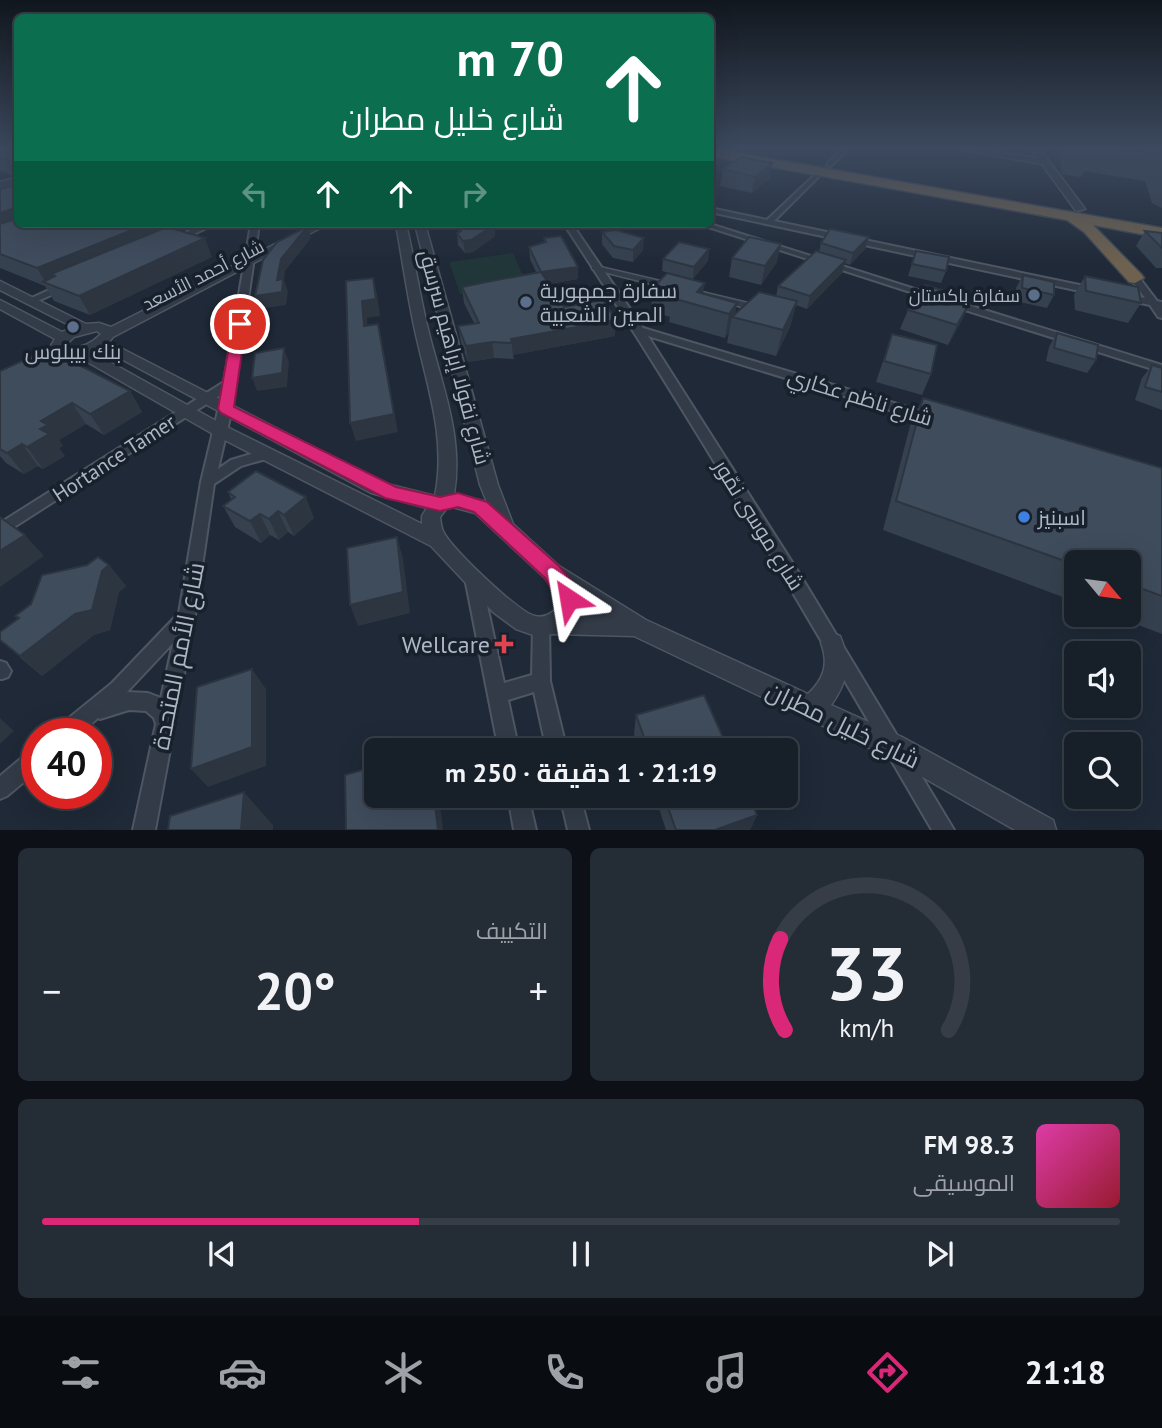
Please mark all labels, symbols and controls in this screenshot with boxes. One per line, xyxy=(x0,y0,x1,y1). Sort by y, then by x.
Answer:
text: 70 m xyxy=(457,26,564,90)
icon: ahead xyxy=(588,42,679,133)
text: شارع خليل مطران xyxy=(342,97,564,139)
icon: left xyxy=(236,175,274,213)
icon: ahead xyxy=(309,175,347,213)
icon: ahead xyxy=(382,175,420,213)
icon: right xyxy=(455,175,493,213)
street label: شارع أحمد الأسعد xyxy=(138,234,268,316)
street label: شارع نقولا إبراهيم سرسق xyxy=(412,246,497,468)
place label: سفارة جمهورية الصين الشعبية xyxy=(540,277,677,328)
place label: سفارة باكستان xyxy=(909,284,1020,307)
marker: سفارة باكستان xyxy=(1026,287,1042,303)
pin xyxy=(210,294,270,354)
marker: سفارة جمهورية الصين الشعبية xyxy=(518,294,534,310)
icon: arrive xyxy=(221,305,259,343)
marker: بنك بيبلوس xyxy=(65,319,81,335)
place label: بنك بيبلوس xyxy=(25,338,121,365)
street label: شارع ناظم عكاري xyxy=(783,362,936,435)
street label: Hortance Tamer xyxy=(47,408,181,508)
street label: شارع موسى نمّور xyxy=(707,454,810,596)
place label: اسبنيز xyxy=(1037,504,1086,531)
marker: اسبنيز xyxy=(1016,509,1032,525)
north arrow xyxy=(1064,550,1141,626)
map controls xyxy=(1064,550,1141,809)
street label: شارع الأمم المتحدة xyxy=(145,560,212,752)
position arrow xyxy=(532,562,606,636)
place label: Wellcare xyxy=(402,629,490,660)
marker: Wellcare xyxy=(496,636,512,652)
button: sound xyxy=(1064,641,1141,718)
street label: شارع خليل مطران xyxy=(761,674,925,776)
speed limit sign: 40 xyxy=(21,718,112,809)
button: search xyxy=(1064,732,1141,809)
text: 21:19 · 1 دقيقة · 250 m xyxy=(445,756,717,789)
text: التكييف xyxy=(476,916,548,945)
text: 33 xyxy=(826,927,908,1021)
text: 20° xyxy=(254,957,336,1024)
text: − xyxy=(42,966,61,1015)
text: + xyxy=(529,966,548,1015)
text: km/h xyxy=(840,1012,894,1044)
text: 98.3 FM xyxy=(924,1128,1015,1161)
text: الموسيقى xyxy=(913,1168,1015,1197)
icon: previous xyxy=(203,1235,241,1273)
icon: pause xyxy=(562,1235,600,1273)
icon: next xyxy=(921,1235,959,1273)
icon: filters xyxy=(56,1348,105,1397)
icon: car xyxy=(218,1348,267,1397)
icon: climate xyxy=(379,1348,428,1397)
icon: phone xyxy=(540,1348,589,1397)
icon: music xyxy=(702,1348,751,1397)
icon: directions xyxy=(863,1348,912,1397)
text: 21:18 xyxy=(1025,1351,1106,1393)

